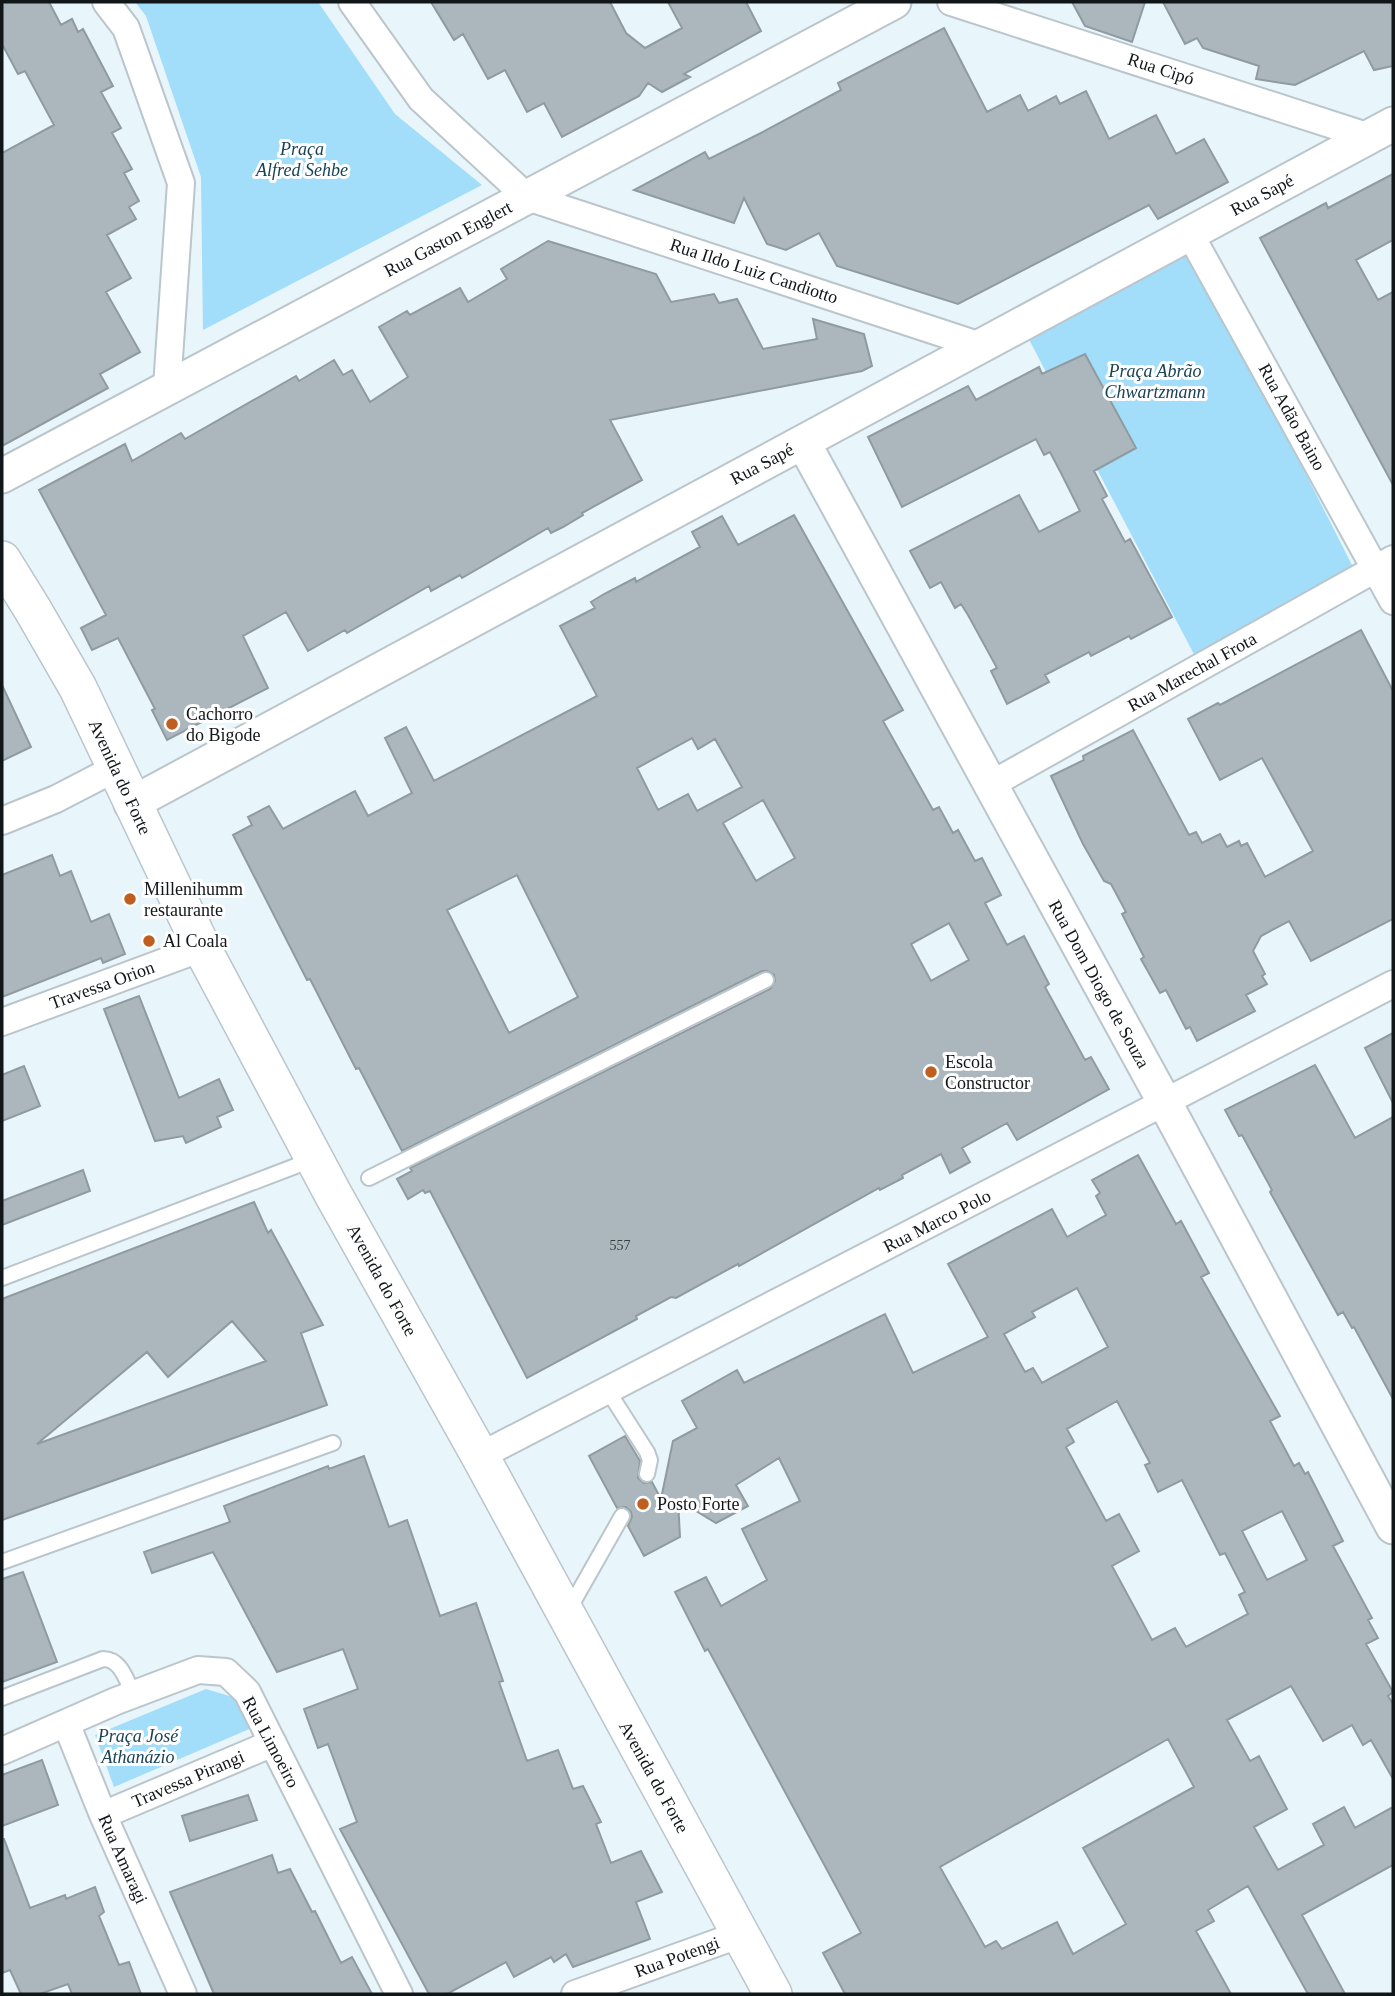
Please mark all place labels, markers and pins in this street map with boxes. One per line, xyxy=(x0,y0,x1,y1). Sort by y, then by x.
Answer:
place label: Cachorro do Bigode xyxy=(186,704,261,745)
marker: Cachorro do Bigode xyxy=(164,716,180,732)
place label: Millenihumm restaurante xyxy=(144,879,243,920)
marker: Millenihumm restaurante xyxy=(122,891,138,907)
place label: Al Coala xyxy=(163,931,228,951)
marker: Al Coala xyxy=(141,933,157,949)
place label: Escola Constructor xyxy=(945,1052,1030,1093)
marker: Escola Constructor xyxy=(923,1064,939,1080)
place label: Posto Forte xyxy=(657,1494,740,1514)
marker: Posto Forte xyxy=(635,1496,651,1512)

